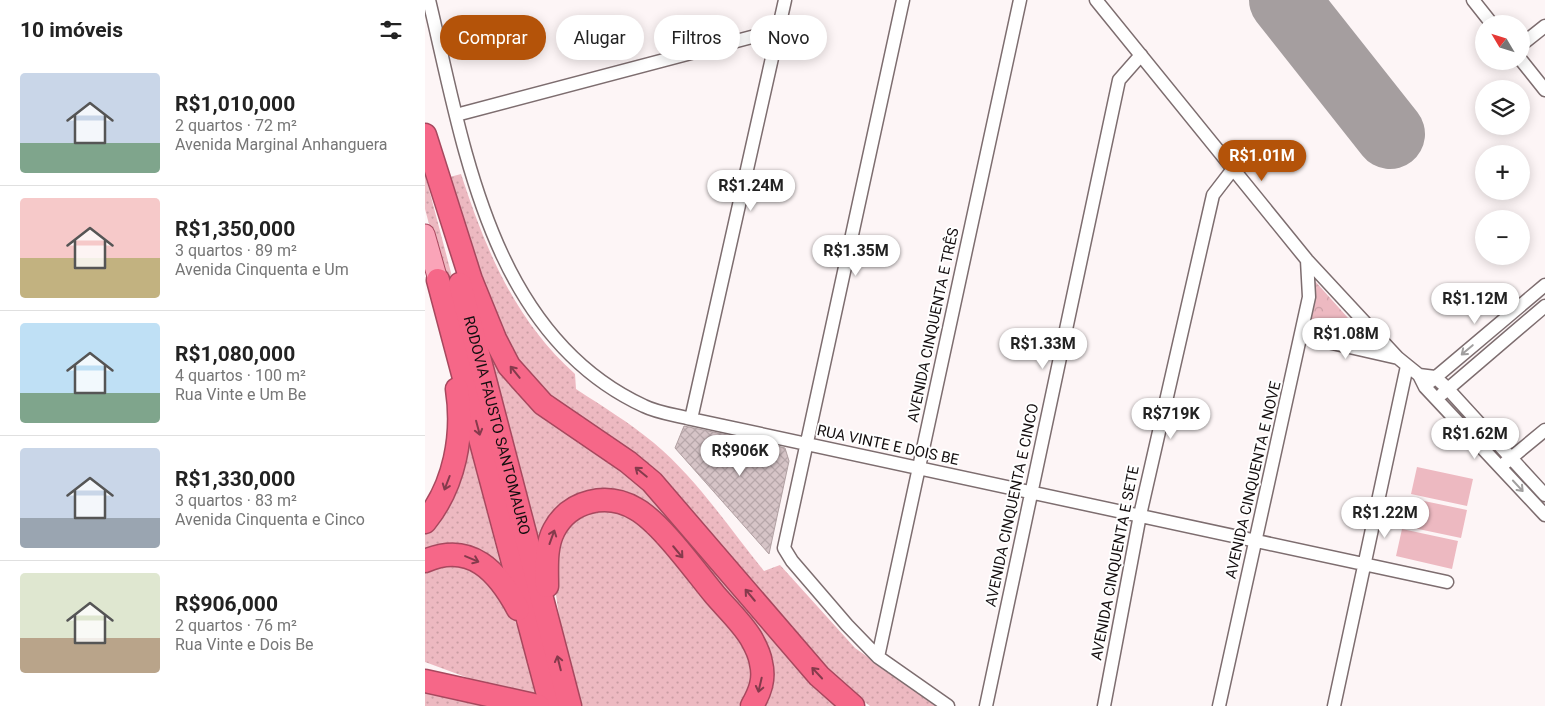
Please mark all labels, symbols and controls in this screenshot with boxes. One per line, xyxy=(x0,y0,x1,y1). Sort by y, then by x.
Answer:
chip: Comprar xyxy=(440,15,546,60)
chip: Alugar xyxy=(556,15,644,60)
chip: Filtros xyxy=(654,15,740,60)
chip: Novo xyxy=(750,15,827,60)
north arrow xyxy=(1475,15,1530,70)
map controls xyxy=(1475,15,1530,265)
icon: filters xyxy=(377,16,405,44)
text: 10 imóveis xyxy=(20,18,123,42)
button: layers xyxy=(1475,80,1530,135)
text: R$1,010,000 xyxy=(175,92,295,116)
icon: home xyxy=(60,93,120,153)
text: 2 quartos · 72 m² xyxy=(175,116,297,135)
text: Avenida Marginal Anhanguera xyxy=(175,135,388,154)
pin: R$1.01M xyxy=(1216,140,1308,182)
button: + xyxy=(1475,145,1530,200)
text: R$1.01M xyxy=(1229,146,1295,165)
pin: R$1.24M xyxy=(705,170,797,212)
text: R$1.24M xyxy=(718,176,784,195)
button: − xyxy=(1475,210,1530,265)
text: R$1,350,000 xyxy=(175,217,295,241)
icon: home xyxy=(60,218,120,278)
street label: AVENIDA CINQUENTA E TRÊS xyxy=(904,226,962,424)
pin: R$1.35M xyxy=(810,234,902,277)
text: 3 quartos · 89 m² xyxy=(175,241,297,260)
text: R$1.35M xyxy=(823,241,889,260)
text: Avenida Cinquenta e Um xyxy=(175,260,349,279)
pin: R$1.12M xyxy=(1429,282,1521,325)
text: R$1.12M xyxy=(1442,289,1508,308)
street label: RODOVIA FAUSTO SANTOMAURO xyxy=(460,314,534,537)
pin: R$1.08M xyxy=(1300,318,1392,360)
text: R$1.08M xyxy=(1313,324,1379,343)
pin: R$1.33M xyxy=(997,328,1089,370)
text: R$1.33M xyxy=(1010,334,1076,353)
text: R$1,080,000 xyxy=(175,342,295,366)
icon: home xyxy=(60,343,120,403)
one-way arrow xyxy=(1461,344,1474,355)
one-way arrow xyxy=(509,365,520,378)
text: 4 quartos · 100 m² xyxy=(175,366,306,385)
street label: AVENIDA CINQUENTA E NOVE xyxy=(1222,379,1285,580)
text: Rua Vinte e Um Be xyxy=(175,385,306,404)
pin: R$719K xyxy=(1130,398,1212,440)
street label: AVENIDA CINQUENTA E CINCO xyxy=(982,402,1042,608)
text: R$719K xyxy=(1142,404,1200,423)
pin: R$1.62M xyxy=(1429,418,1521,460)
one-way arrow xyxy=(474,420,484,436)
street label: RUA VINTE E DOIS BE xyxy=(815,421,961,469)
text: R$1.62M xyxy=(1442,424,1508,443)
pin: R$906K xyxy=(699,434,781,477)
text: R$906K xyxy=(711,441,769,460)
street label: AVENIDA CINQUENTA E SETE xyxy=(1087,464,1143,662)
text: R$1,330,000 xyxy=(175,467,295,491)
one-way arrow xyxy=(634,467,647,478)
icon: home xyxy=(60,468,120,528)
one-way arrow xyxy=(442,474,451,490)
one-way arrow xyxy=(1512,480,1524,493)
text: 3 quartos · 83 m² xyxy=(175,491,297,510)
pin: R$1.22M xyxy=(1339,496,1431,539)
text: R$1.22M xyxy=(1352,503,1418,522)
text: Avenida Cinquenta e Cinco xyxy=(175,510,365,529)
one-way arrow xyxy=(548,530,557,545)
one-way arrow xyxy=(673,545,684,558)
one-way arrow xyxy=(464,555,479,564)
one-way arrow xyxy=(744,589,755,602)
text: R$906,000 xyxy=(175,592,278,616)
icon: home xyxy=(60,593,120,653)
text: 2 quartos · 76 m² xyxy=(175,616,297,635)
text: Rua Vinte e Dois Be xyxy=(175,635,314,654)
one-way arrow xyxy=(554,655,563,671)
one-way arrow xyxy=(811,667,823,680)
one-way arrow xyxy=(755,677,764,693)

